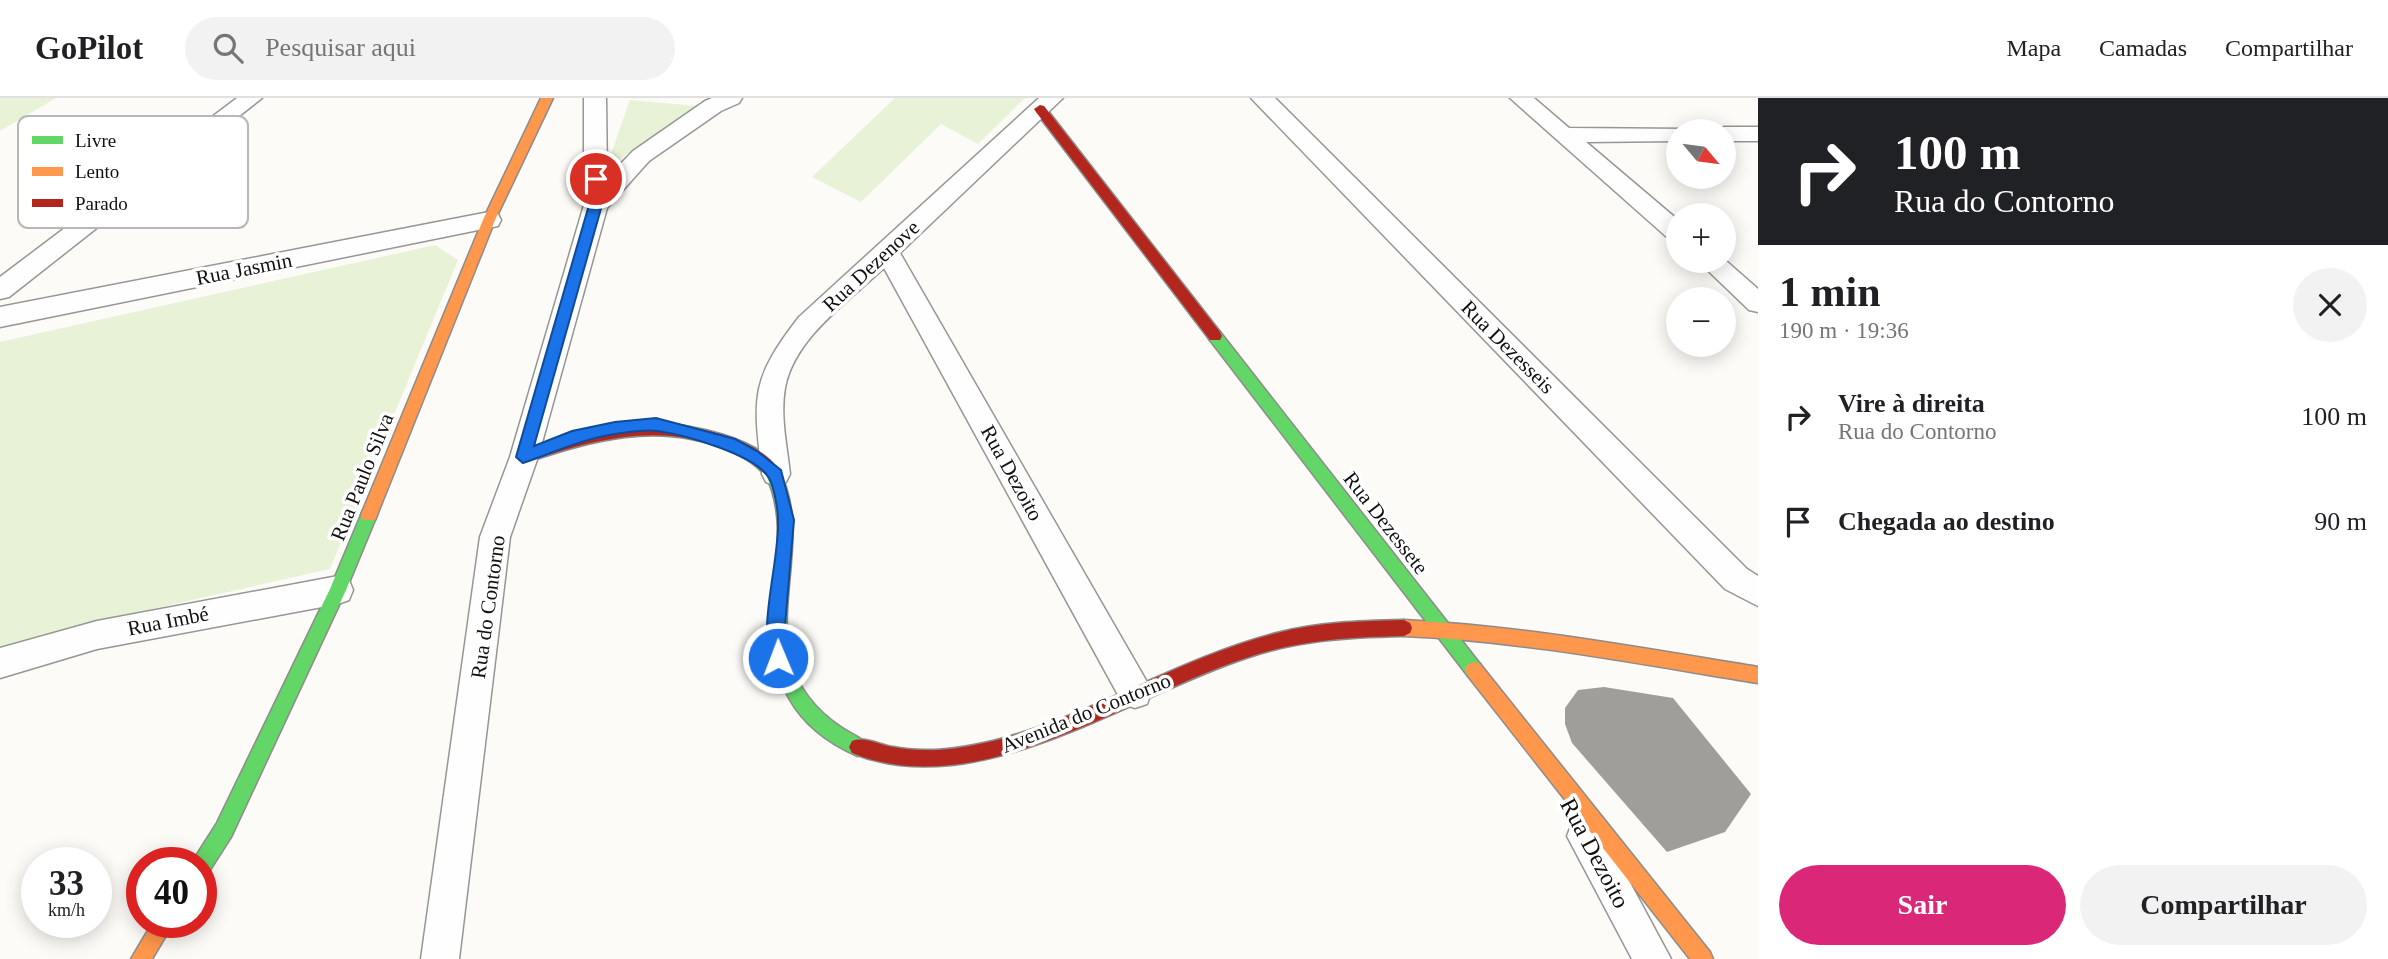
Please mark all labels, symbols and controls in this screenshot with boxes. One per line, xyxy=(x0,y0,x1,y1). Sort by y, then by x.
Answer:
search box xyxy=(185,17,675,80)
icon: search xyxy=(209,29,247,67)
text: GoPilot xyxy=(35,30,143,66)
text: Pesquisar aqui xyxy=(265,33,416,62)
text: Mapa xyxy=(2006,35,2061,61)
text: Camadas xyxy=(2099,35,2187,61)
text: Compartilhar xyxy=(2225,35,2353,61)
legend xyxy=(18,116,248,228)
north arrow xyxy=(1666,119,1736,189)
map controls xyxy=(1666,119,1736,357)
text: 100 m xyxy=(1894,125,2021,180)
icon: right xyxy=(1779,126,1870,217)
text: Livre xyxy=(75,130,116,151)
pin xyxy=(566,149,626,209)
icon: arrive xyxy=(577,160,615,198)
text: Lento xyxy=(75,161,119,182)
text: Rua do Contorno xyxy=(1894,183,2114,219)
text: Parado xyxy=(75,193,128,214)
button: + xyxy=(1666,203,1736,273)
street label: Rua Dezenove xyxy=(818,215,924,317)
street label: Rua Jasmin xyxy=(194,248,295,290)
button: close xyxy=(2293,268,2367,342)
text: 1 min xyxy=(1779,269,1881,315)
button: − xyxy=(1666,287,1736,357)
street label: Rua Dezesseis xyxy=(1456,295,1560,399)
text: 190 m · 19:36 xyxy=(1779,318,1909,343)
text: Vire à direita xyxy=(1838,389,1985,418)
icon: right xyxy=(1779,398,1817,436)
text: 100 m xyxy=(2301,402,2367,431)
street label: Rua Paulo Silva xyxy=(326,409,399,544)
text: Rua do Contorno xyxy=(1838,419,1996,444)
street label: Rua Dezoito xyxy=(976,421,1048,525)
street label: Rua Dezessete xyxy=(1339,467,1433,579)
icon: arrive xyxy=(1779,503,1817,541)
text: Chegada ao destino xyxy=(1838,507,2055,536)
text: 90 m xyxy=(2314,507,2367,536)
street label: Rua do Contorno xyxy=(466,534,510,680)
street label: Rua Imbé xyxy=(125,601,211,641)
position arrow xyxy=(741,621,815,695)
street label: Avenida do Contorno xyxy=(998,668,1174,758)
street label: Rua Dezoito xyxy=(1555,794,1635,912)
speed limit sign: 40 xyxy=(126,847,217,938)
text: 33 xyxy=(49,864,84,903)
button: Sair xyxy=(1779,865,2066,945)
button: Compartilhar xyxy=(2080,865,2367,945)
text: km/h xyxy=(48,900,85,920)

